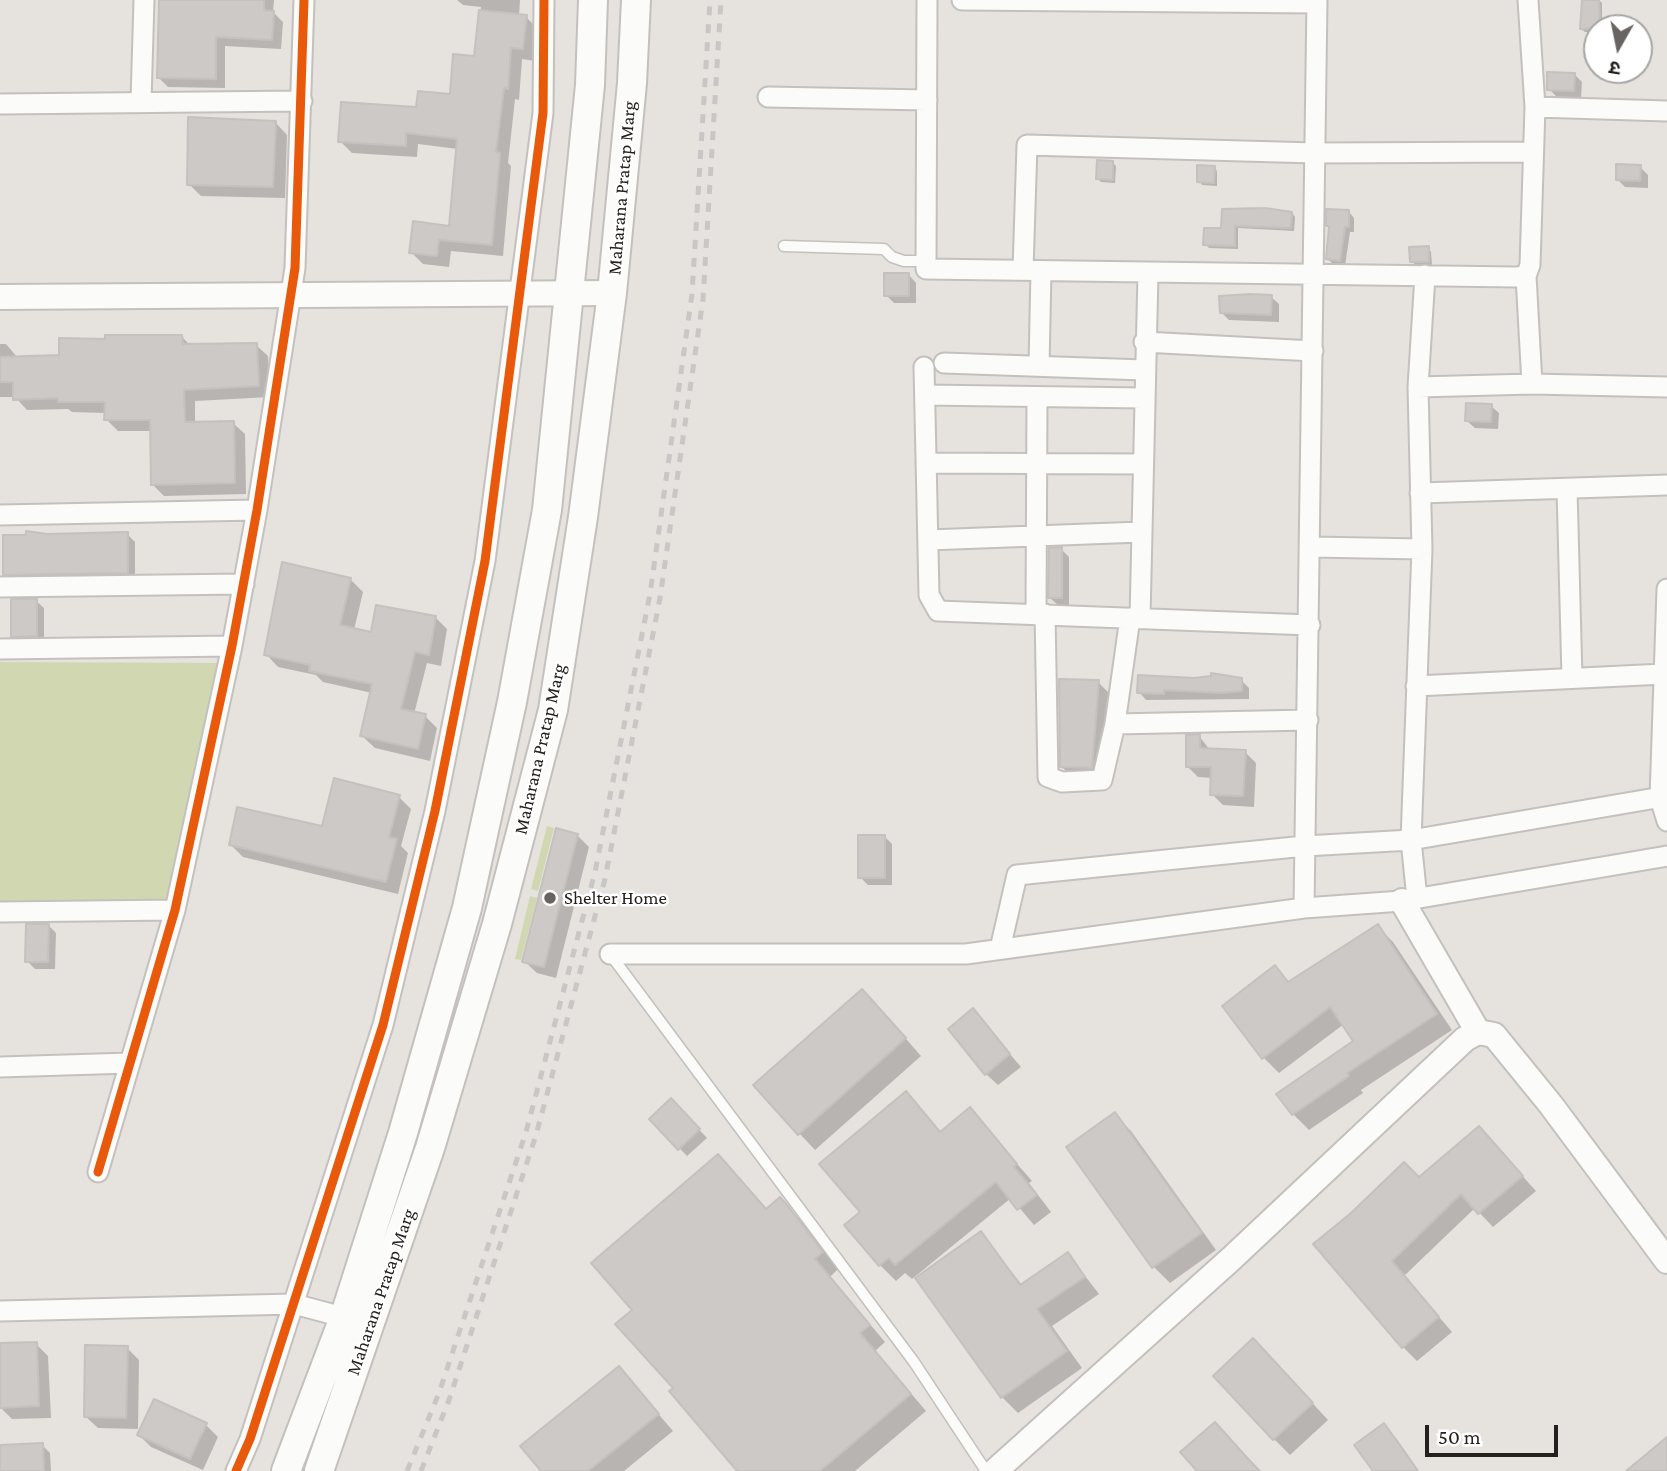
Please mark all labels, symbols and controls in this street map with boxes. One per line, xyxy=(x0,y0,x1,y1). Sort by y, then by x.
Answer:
north arrow xyxy=(1583,14,1653,84)
text: उ xyxy=(1608,57,1622,80)
street label: Maharana Pratap Marg xyxy=(603,100,641,276)
street label: Maharana Pratap Marg xyxy=(509,661,571,837)
place label: Shelter Home xyxy=(564,887,667,909)
marker: Shelter Home xyxy=(542,890,558,906)
street label: Maharana Pratap Marg xyxy=(342,1206,420,1378)
scale bar xyxy=(1429,1412,1562,1456)
text: 50 m xyxy=(1438,1425,1481,1449)

